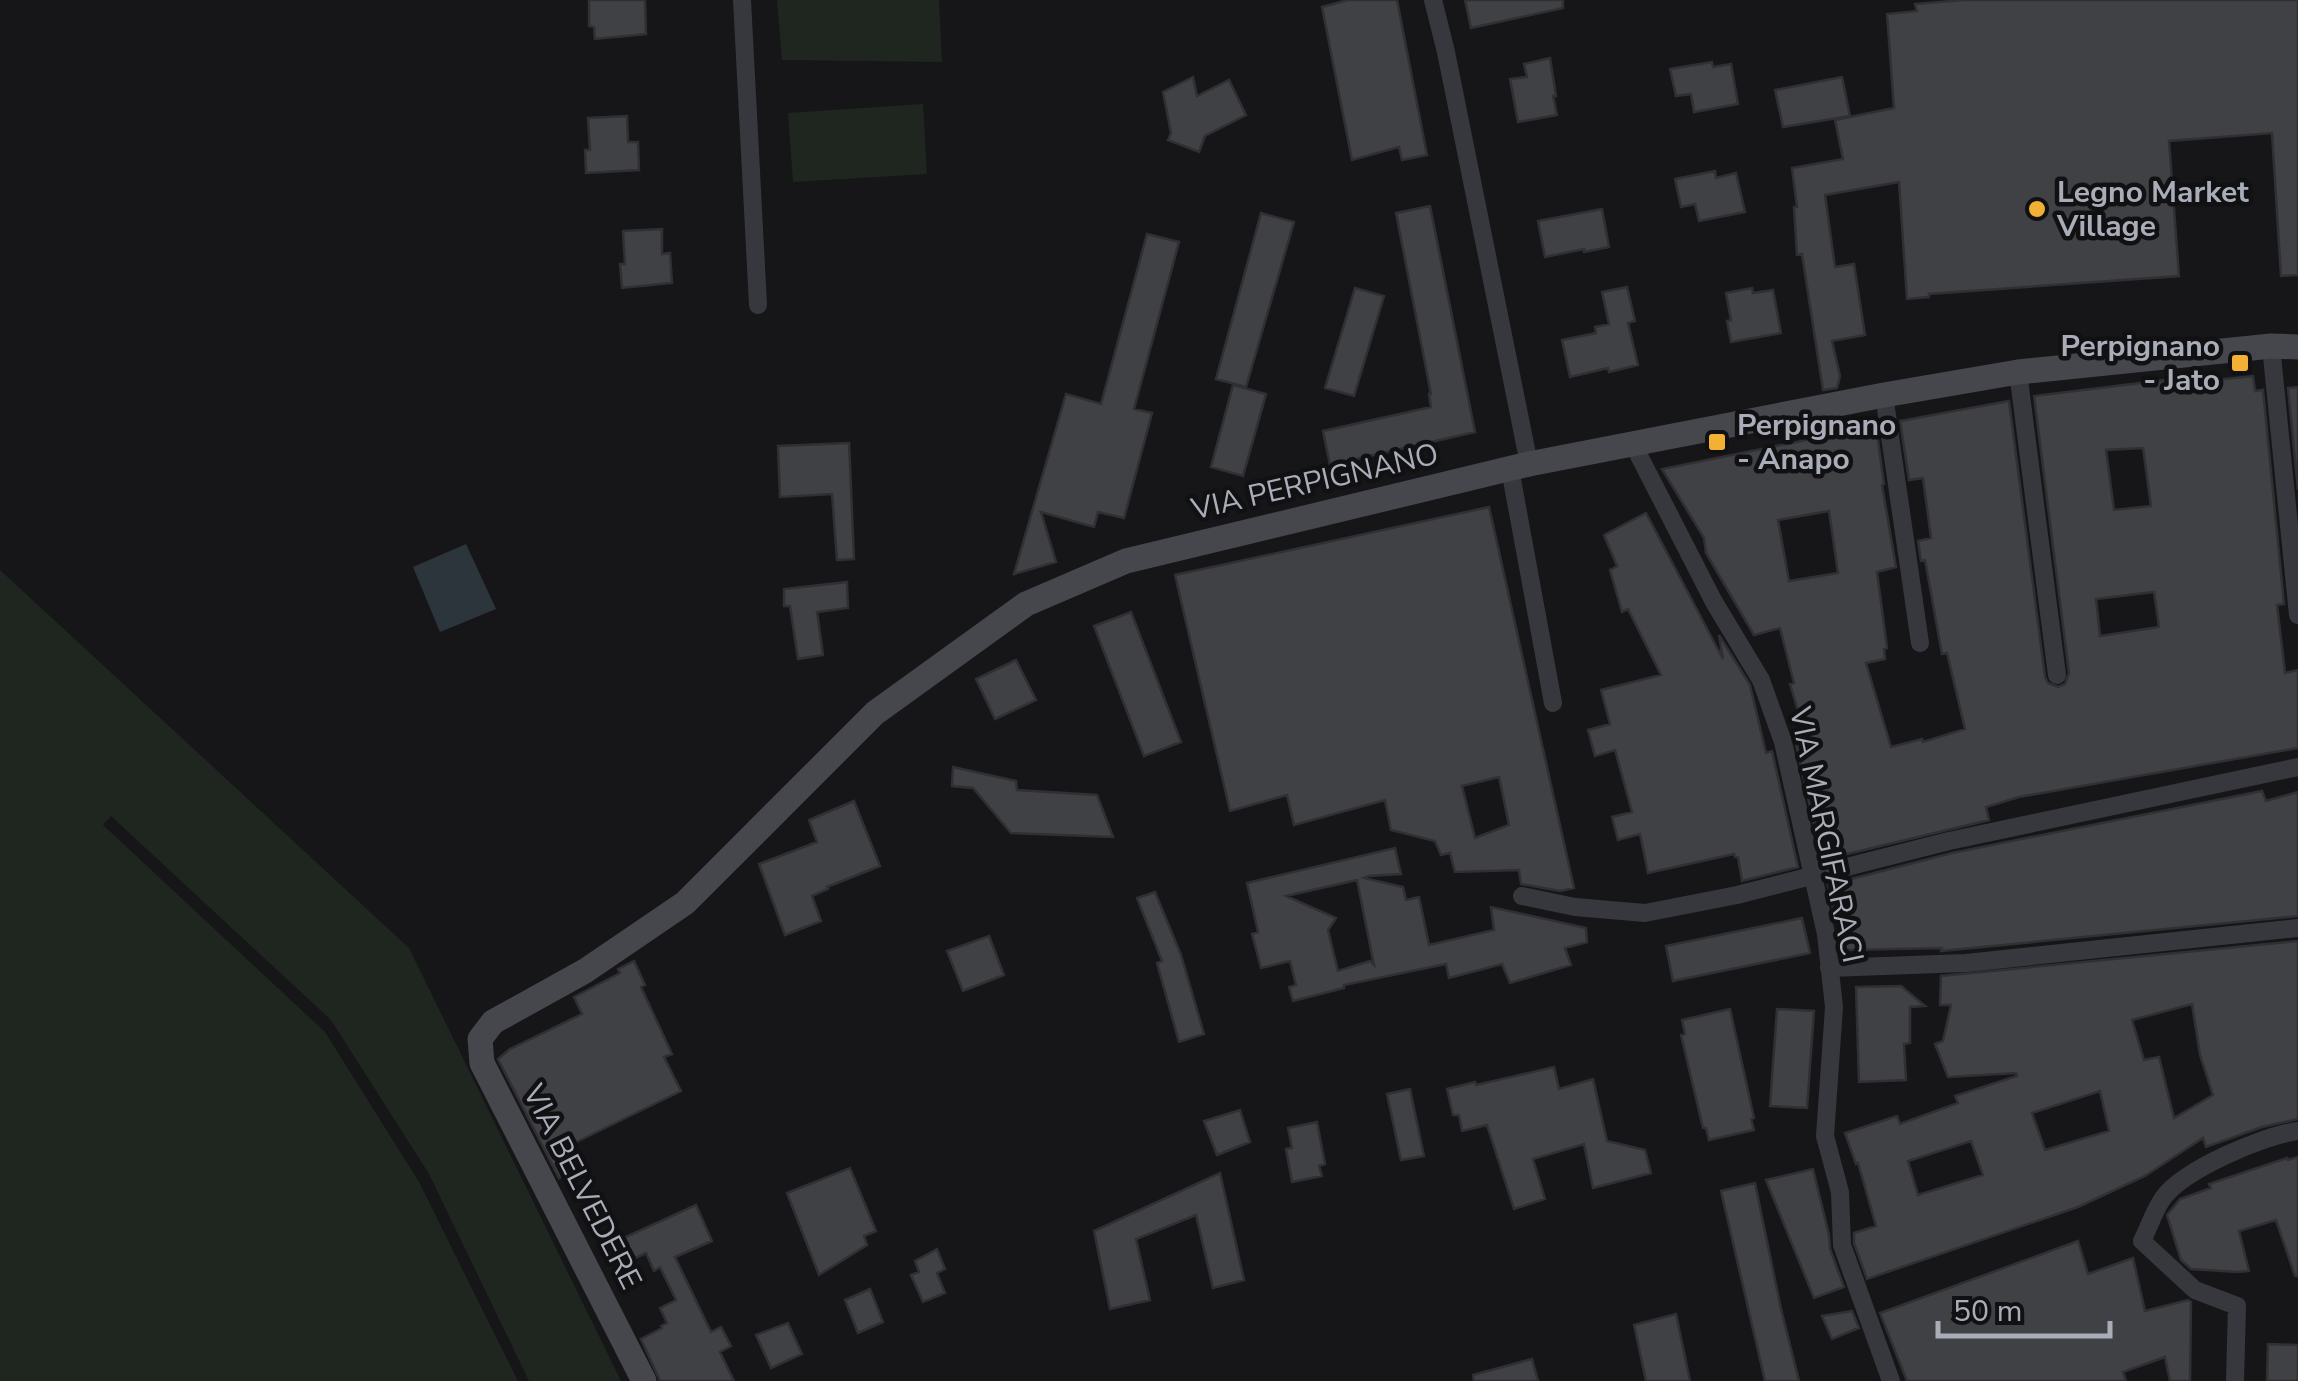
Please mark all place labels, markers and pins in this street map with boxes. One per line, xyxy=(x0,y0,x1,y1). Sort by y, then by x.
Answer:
place label: Legno Market Village xyxy=(2056,172,2249,247)
marker: Legno Market Village xyxy=(2026,198,2048,220)
place label: Perpignano - Jato xyxy=(2061,326,2220,401)
marker: Perpignano - Jato xyxy=(2229,352,2251,374)
place label: Perpignano - Anapo xyxy=(1737,405,1896,480)
marker: Perpignano - Anapo xyxy=(1706,431,1728,453)

